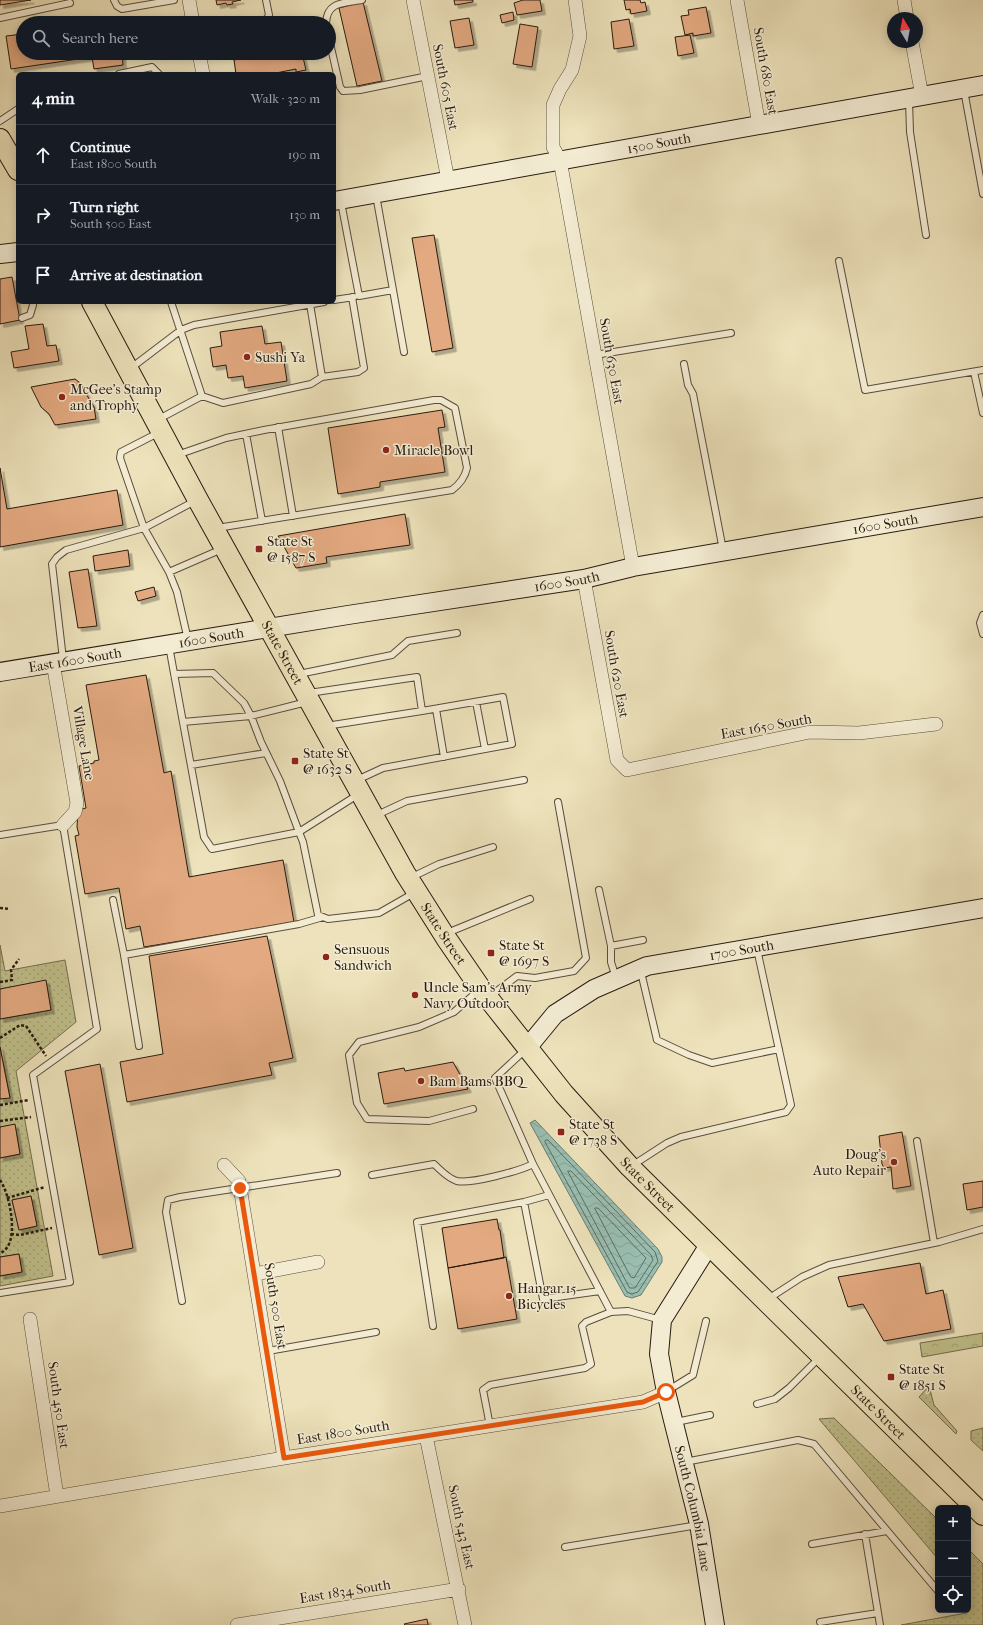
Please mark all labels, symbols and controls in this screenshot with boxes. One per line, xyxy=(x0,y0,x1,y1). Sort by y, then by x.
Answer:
north arrow xyxy=(887,12,923,48)
search box xyxy=(16,16,336,60)
street label: South 680 East xyxy=(749,26,782,116)
icon: search xyxy=(30,27,52,49)
text: Search here xyxy=(62,29,138,47)
street label: South 605 East xyxy=(429,43,462,132)
text: 4 min xyxy=(32,88,75,108)
text: Walk · 320 m xyxy=(251,91,320,106)
street label: 1500 South xyxy=(626,129,692,157)
text: Continue xyxy=(70,138,130,156)
icon: ahead xyxy=(32,144,54,166)
text: 190 m xyxy=(288,147,320,162)
text: East 1800 South xyxy=(70,156,157,171)
text: Turn right xyxy=(70,198,139,216)
icon: right xyxy=(32,204,54,226)
text: 130 m xyxy=(289,207,320,222)
text: South 500 East xyxy=(70,216,151,231)
icon: arrive xyxy=(32,264,54,286)
text: Arrive at destination xyxy=(70,266,202,284)
street label: South 630 East xyxy=(596,317,627,405)
place label: Sushi Ya xyxy=(255,349,306,366)
marker: Sushi Ya xyxy=(242,352,252,362)
place label: McGee's Stamp and Trophy xyxy=(70,381,162,414)
marker: McGee's Stamp and Trophy xyxy=(57,392,67,402)
place label: Miracle Bowl xyxy=(394,442,473,459)
marker: Miracle Bowl xyxy=(381,445,391,455)
street label: 1600 South xyxy=(852,510,920,538)
place label: State St @ 1587 S xyxy=(267,533,315,566)
marker: State St @ 1587 S xyxy=(254,544,264,554)
street label: 1600 South xyxy=(533,567,601,595)
street label: State Street xyxy=(258,618,307,688)
street label: 1600 South xyxy=(177,624,245,652)
street label: South 620 East xyxy=(600,629,633,719)
street label: East 1600 South xyxy=(27,644,123,676)
street label: Village Lane xyxy=(68,704,98,781)
street label: East 1650 South xyxy=(719,710,813,743)
place label: State St @ 1632 S xyxy=(303,745,352,778)
marker: State St @ 1632 S xyxy=(290,756,300,766)
street label: State Street xyxy=(417,900,470,968)
street label: 1700 South xyxy=(708,936,775,964)
place label: State St @ 1697 S xyxy=(499,937,549,970)
place label: Sensuous Sandwich xyxy=(334,941,392,974)
marker: State St @ 1697 S xyxy=(486,948,496,958)
marker: Sensuous Sandwich xyxy=(321,952,331,962)
place label: Uncle Sam's Army Navy Outdoor xyxy=(423,979,532,1012)
marker: Uncle Sam's Army Navy Outdoor xyxy=(410,990,420,1000)
place label: Bam Bams BBQ xyxy=(429,1073,529,1090)
marker: Bam Bams BBQ xyxy=(416,1076,426,1086)
place label: State St @ 1738 S xyxy=(569,1116,617,1149)
marker: State St @ 1738 S xyxy=(556,1127,566,1137)
place label: Doug's Auto Repair xyxy=(812,1146,886,1179)
street label: State Street xyxy=(616,1154,678,1216)
marker: Doug's Auto Repair xyxy=(889,1157,899,1167)
route end xyxy=(231,1179,249,1197)
street label: South 500 East xyxy=(260,1261,291,1351)
place label: Hangar 15 Bicycles xyxy=(517,1280,577,1313)
marker: Hangar 15 Bicycles xyxy=(504,1291,514,1301)
street label: South 450 East xyxy=(44,1360,73,1450)
place label: State St @ 1851 S xyxy=(899,1361,946,1394)
marker: State St @ 1851 S xyxy=(886,1372,896,1382)
street label: State Street xyxy=(847,1381,909,1443)
route start xyxy=(657,1383,675,1401)
street label: East 1800 South xyxy=(296,1417,391,1448)
street label: South Columbia Lane xyxy=(671,1444,714,1573)
street label: South 543 East xyxy=(444,1483,479,1571)
map controls xyxy=(935,1505,971,1613)
button: + xyxy=(935,1505,971,1541)
button: − xyxy=(935,1541,971,1577)
street label: East 1834 South xyxy=(298,1576,392,1607)
button: locate xyxy=(935,1577,971,1613)

